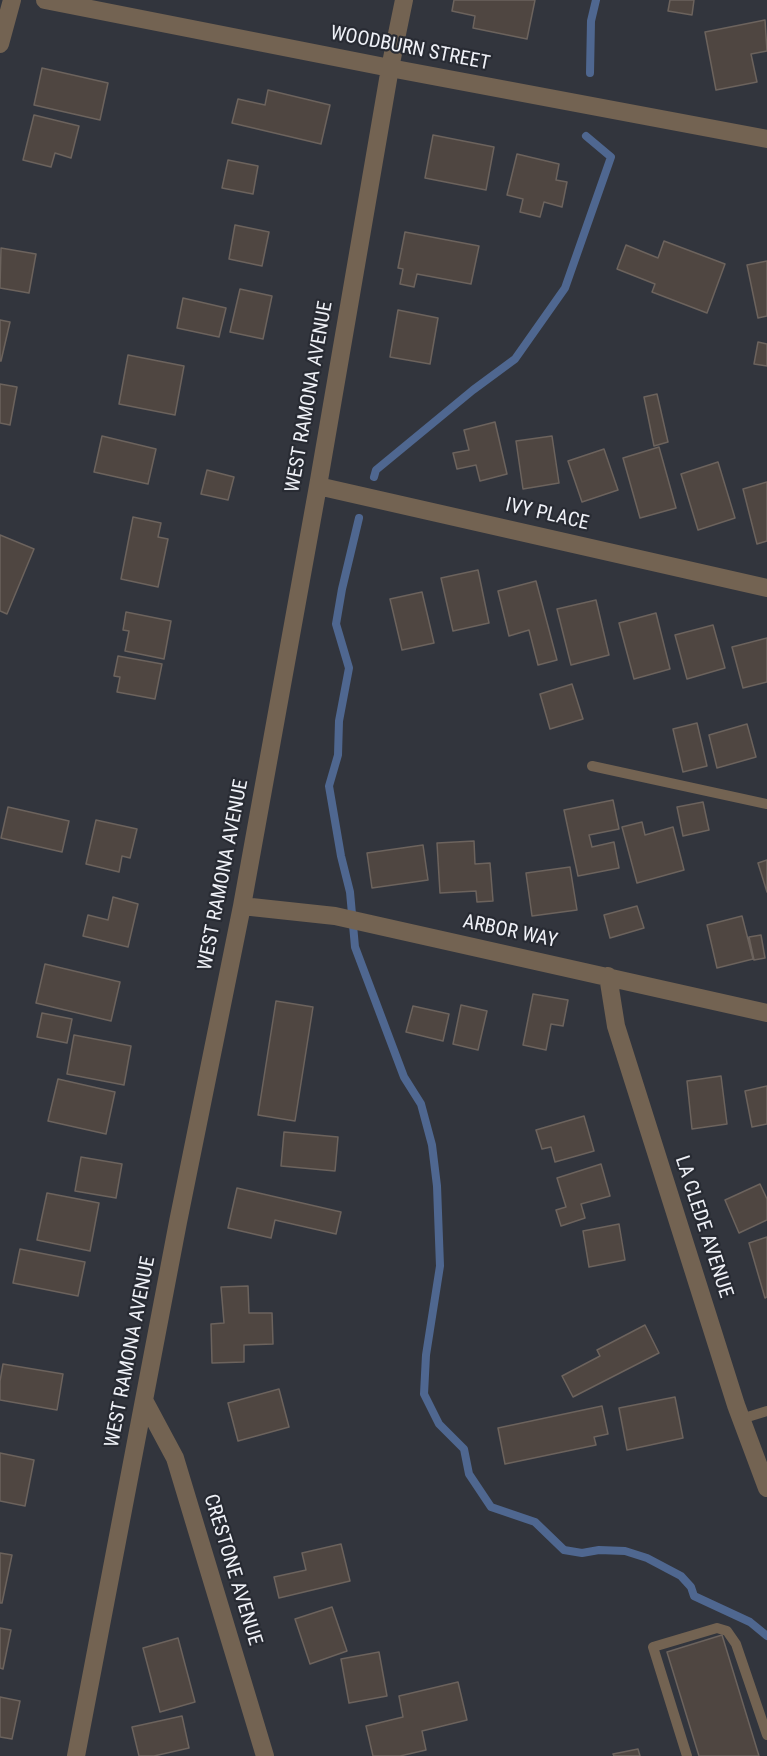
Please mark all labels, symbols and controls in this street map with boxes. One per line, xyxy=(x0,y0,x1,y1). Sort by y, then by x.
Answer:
street label: WOODBURN STREET xyxy=(328,22,492,76)
street label: WEST RAMONA AVENUE xyxy=(281,299,339,495)
street label: IVY PLACE xyxy=(503,494,591,536)
street label: WEST RAMONA AVENUE xyxy=(194,778,254,972)
street label: ARBOR WAY xyxy=(460,910,560,954)
street label: LA CLEDE AVENUE xyxy=(669,1153,737,1301)
street label: WEST RAMONA AVENUE xyxy=(101,1255,161,1449)
street label: CRESTONE AVENUE xyxy=(198,1492,266,1648)

